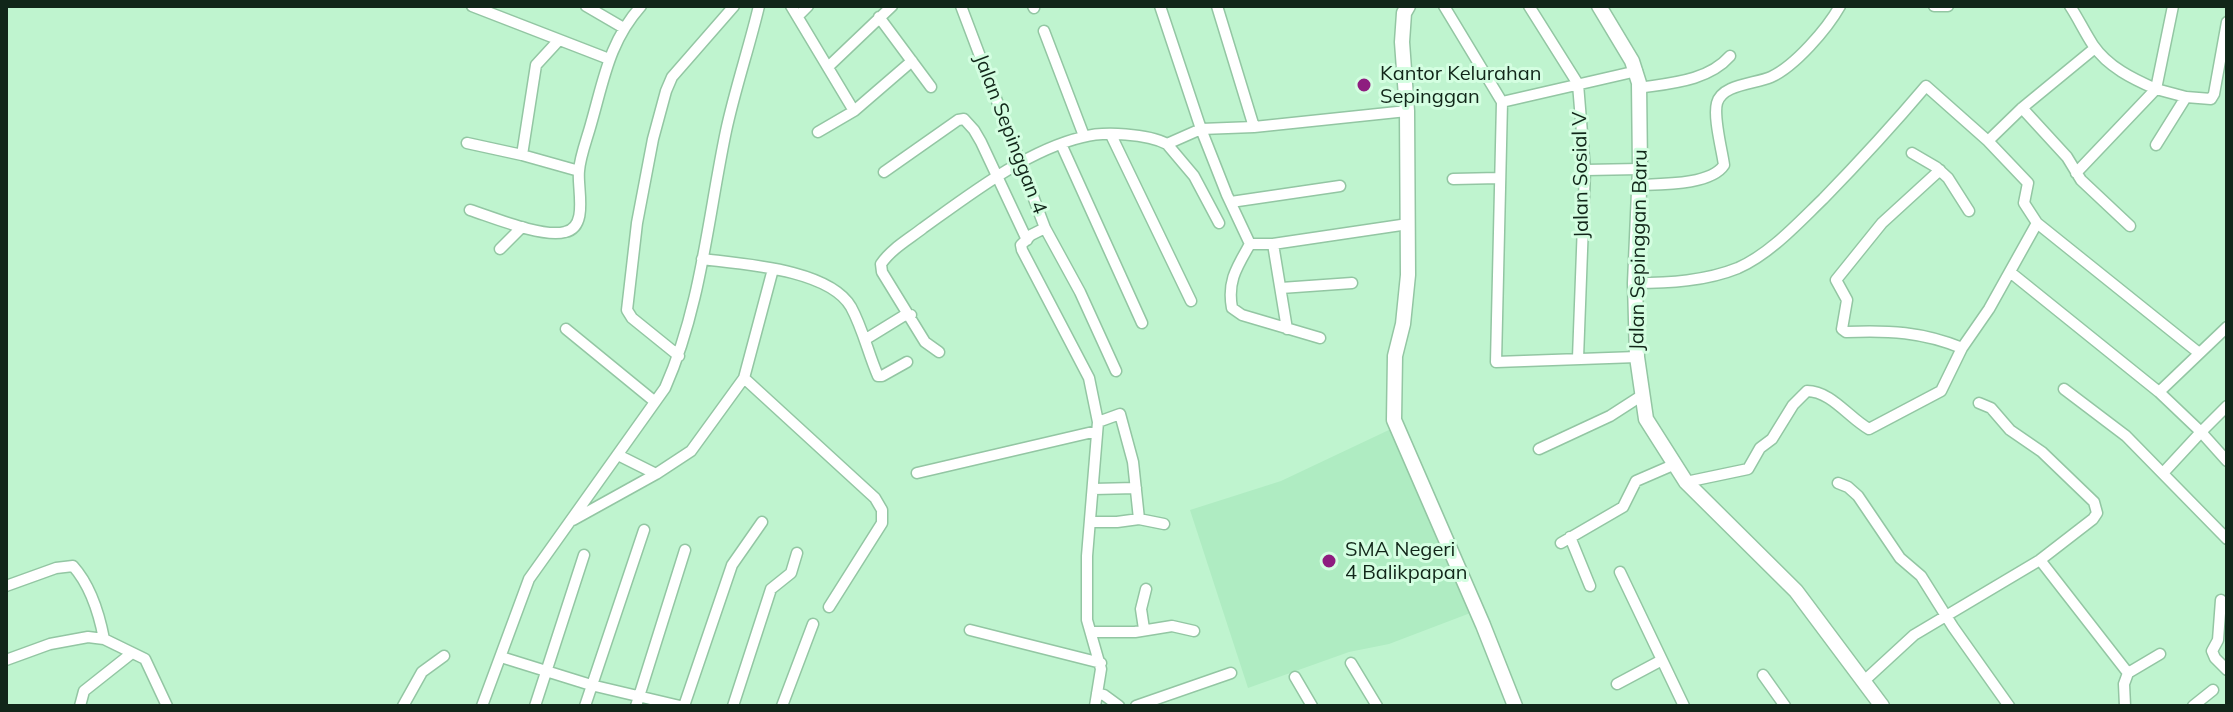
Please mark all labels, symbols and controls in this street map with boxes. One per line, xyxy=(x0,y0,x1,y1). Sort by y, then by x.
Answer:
street label: Jalan Sepinggan 4 xyxy=(968,51,1052,217)
place label: Kantor Kelurahan Sepinggan xyxy=(1380,62,1541,109)
marker: Kantor Kelurahan Sepinggan xyxy=(1355,76,1373,94)
street label: Jalan Sosial V xyxy=(1568,111,1594,239)
street label: Jalan Sepinggan Baru xyxy=(1625,149,1653,351)
place label: SMA Negeri 4 Balikpapan xyxy=(1345,538,1467,585)
marker: SMA Negeri 4 Balikpapan xyxy=(1320,552,1338,570)

